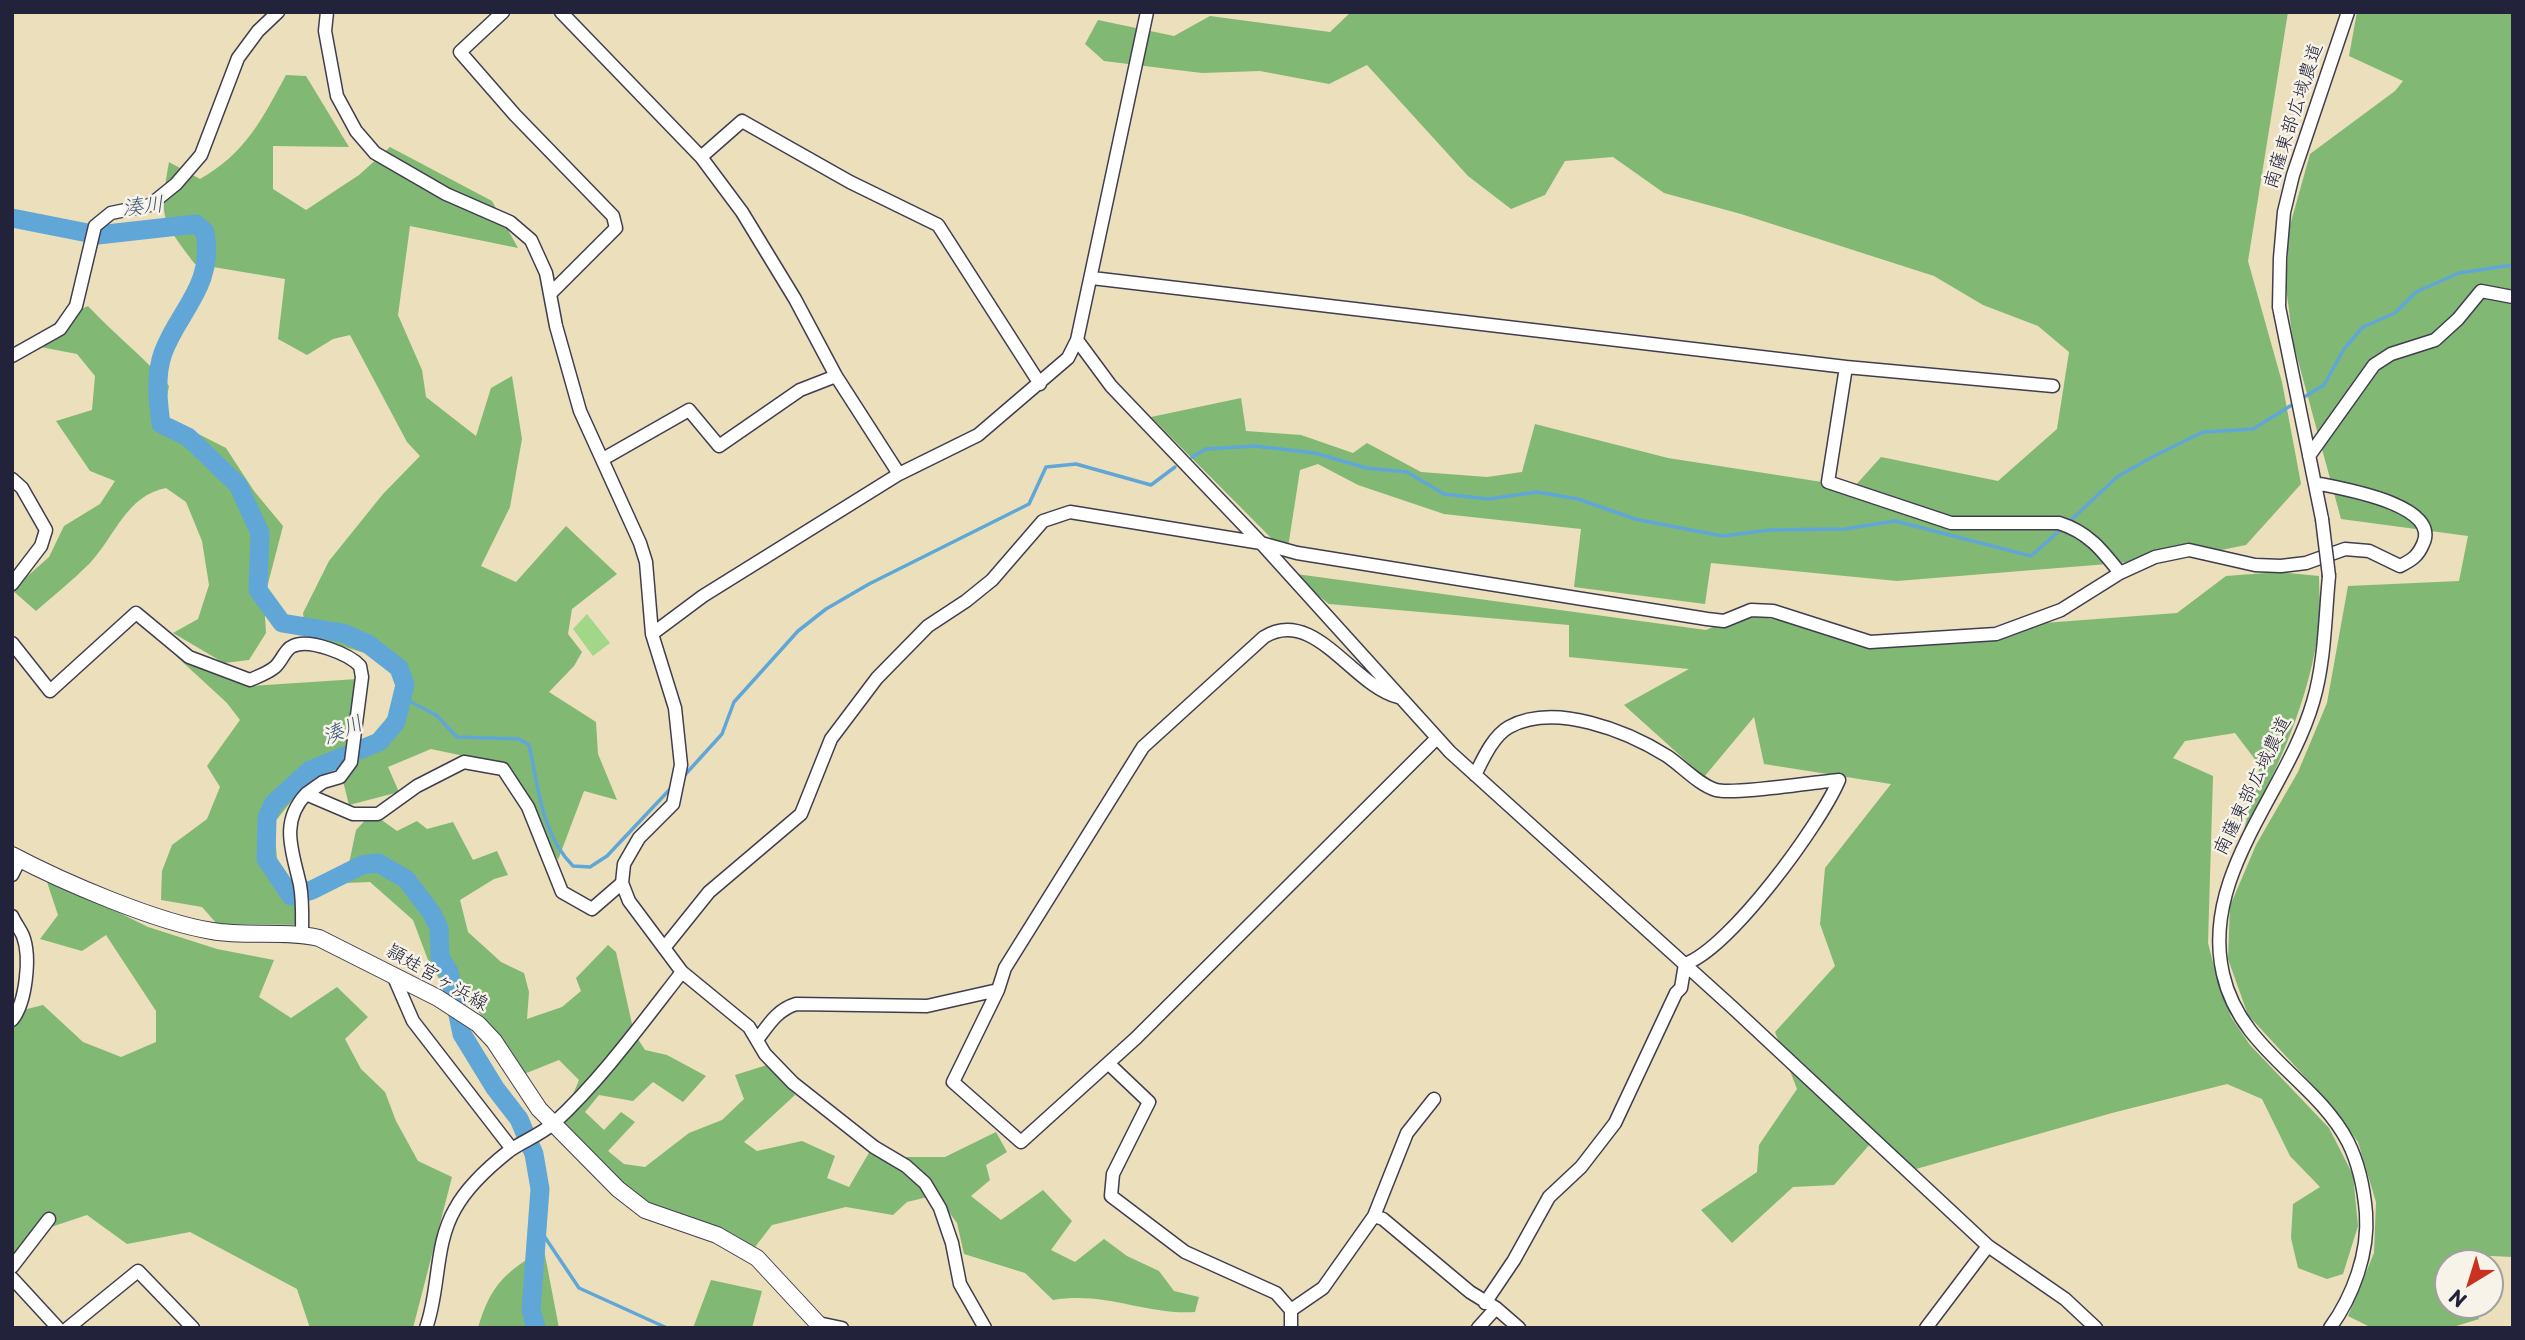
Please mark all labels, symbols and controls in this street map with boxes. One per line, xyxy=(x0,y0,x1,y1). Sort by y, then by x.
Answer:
street label: 南薩東部広域農道 xyxy=(2260,40,2328,192)
water label: 湊川 xyxy=(121,192,165,222)
water label: 湊川 xyxy=(319,711,367,751)
street label: 南薩東部広域農道 xyxy=(2209,713,2297,859)
street label: 頴娃宮ヶ浜線 xyxy=(382,940,492,1016)
north arrow xyxy=(2434,1249,2504,1319)
text: N xyxy=(2443,1283,2472,1315)

